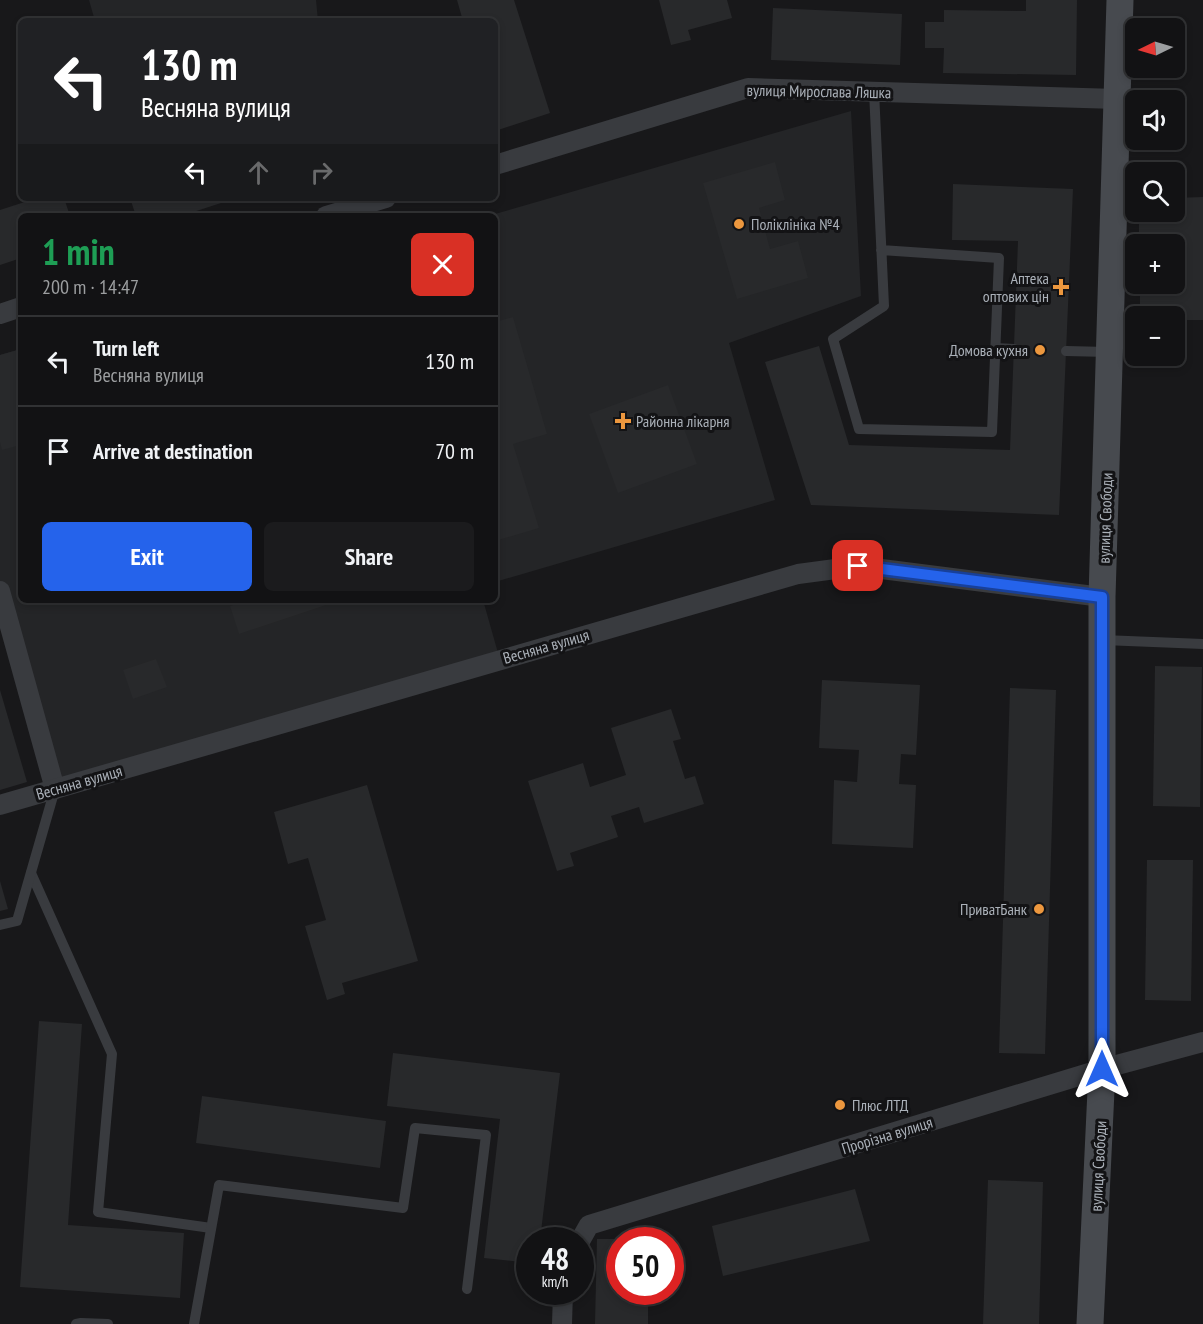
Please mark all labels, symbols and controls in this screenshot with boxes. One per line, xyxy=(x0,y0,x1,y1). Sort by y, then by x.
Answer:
north arrow xyxy=(1125,18,1185,78)
map controls xyxy=(1125,18,1185,366)
text: 130 m xyxy=(141,37,238,92)
icon: left xyxy=(42,42,120,120)
street label: вулиця Мирослава Ляшка xyxy=(747,80,891,102)
text: Весняна вулиця xyxy=(141,90,291,124)
button: sound xyxy=(1125,90,1185,150)
icon: left xyxy=(179,156,212,189)
icon: ahead xyxy=(242,156,275,189)
icon: right xyxy=(305,156,338,189)
button: search xyxy=(1125,162,1185,222)
place label: Поліклініка №4 xyxy=(751,214,840,234)
marker: Поліклініка №4 xyxy=(732,217,746,231)
text: 1 min xyxy=(42,228,115,275)
button: close xyxy=(411,233,474,296)
button: + xyxy=(1125,234,1185,294)
place label: Аптека оптових цін xyxy=(983,268,1049,306)
text: 200 m · 14:47 xyxy=(42,274,139,300)
marker: Аптека оптових цін xyxy=(1054,280,1068,294)
button: − xyxy=(1125,306,1185,366)
text: Turn left xyxy=(93,334,159,362)
place label: Домова кухня xyxy=(949,340,1028,360)
marker: Домова кухня xyxy=(1033,343,1047,357)
icon: left xyxy=(42,345,75,378)
text: 130 m xyxy=(425,347,474,375)
text: Весняна вулиця xyxy=(93,362,204,388)
place label: Районна лікарня xyxy=(636,411,730,431)
marker: Районна лікарня xyxy=(614,412,632,430)
icon: arrive xyxy=(42,435,75,468)
text: Arrive at destination xyxy=(93,437,253,465)
text: 70 m xyxy=(435,437,474,465)
street label: вулиця Свободи xyxy=(1093,472,1117,564)
button: Exit xyxy=(42,522,252,591)
button: Share xyxy=(264,522,474,591)
pin xyxy=(832,540,883,591)
icon: arrive xyxy=(841,549,874,582)
street label: Весняна вулиця xyxy=(501,624,591,668)
street label: Весняна вулиця xyxy=(34,760,124,804)
place label: ПриватБанк xyxy=(960,899,1028,919)
marker: ПриватБанк xyxy=(1032,902,1046,916)
position arrow xyxy=(1070,1037,1134,1101)
place label: Плюс ЛТД xyxy=(852,1095,909,1115)
marker: Плюс ЛТД xyxy=(833,1098,847,1112)
street label: Прорізна вулиця xyxy=(839,1112,935,1158)
street label: вулиця Свободи xyxy=(1086,1120,1110,1212)
speed limit sign: 50 xyxy=(606,1227,684,1305)
text: 48 xyxy=(541,1239,569,1278)
text: km/h xyxy=(542,1272,568,1291)

